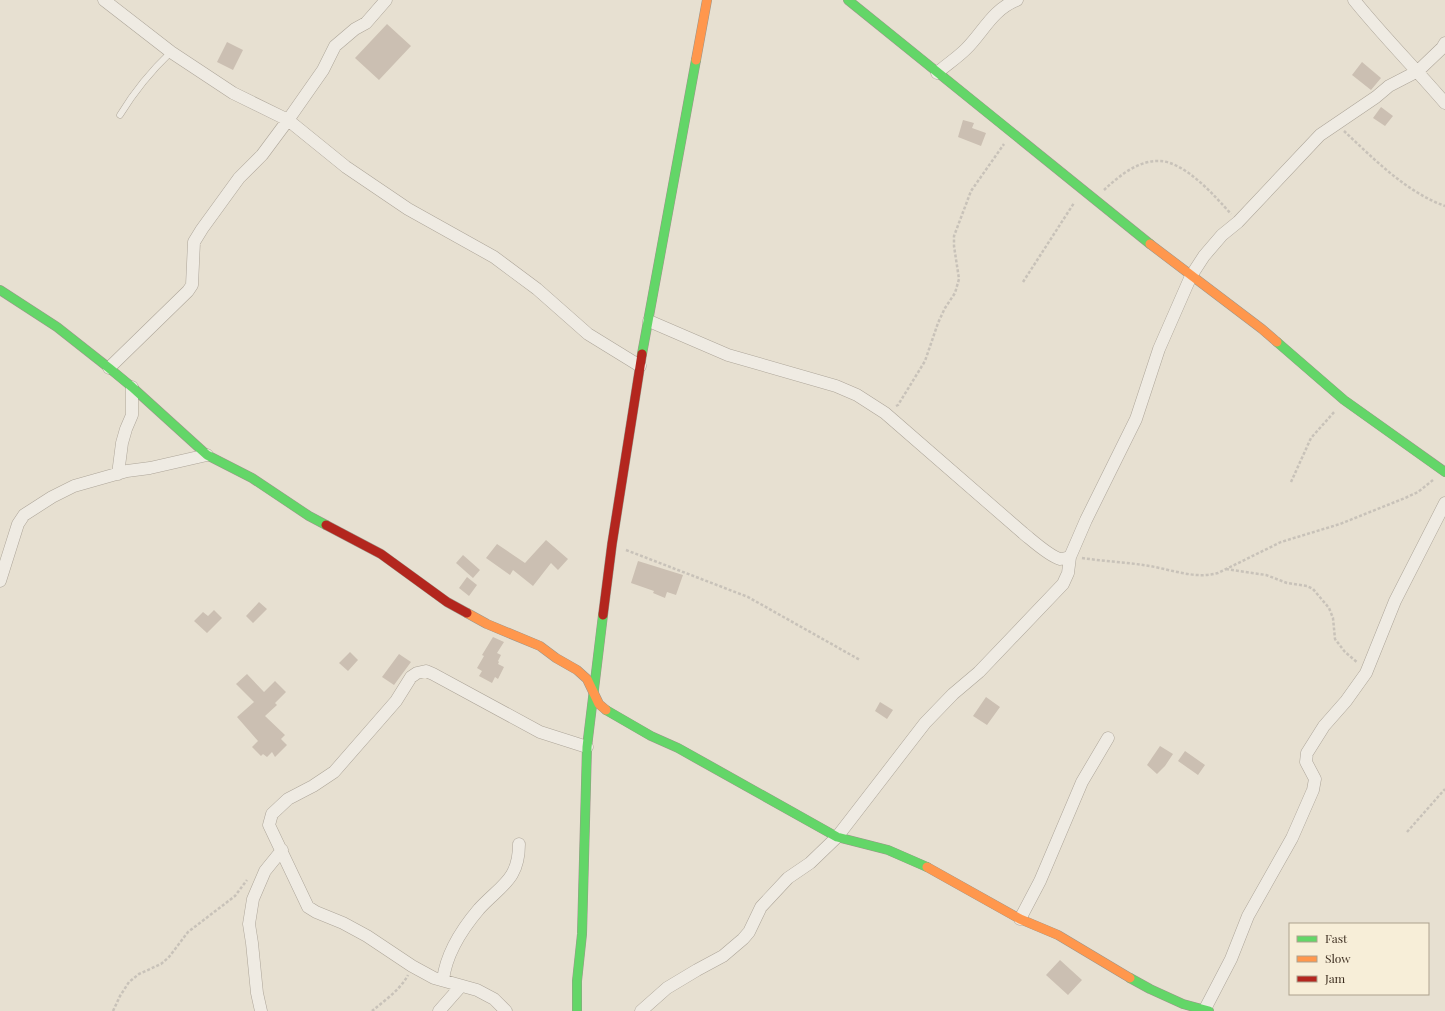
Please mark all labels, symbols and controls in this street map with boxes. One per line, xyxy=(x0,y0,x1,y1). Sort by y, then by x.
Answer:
legend xyxy=(1289,923,1429,995)
text: Fast xyxy=(1325,930,1348,946)
text: Slow xyxy=(1325,950,1351,966)
text: Jam xyxy=(1324,970,1346,986)

